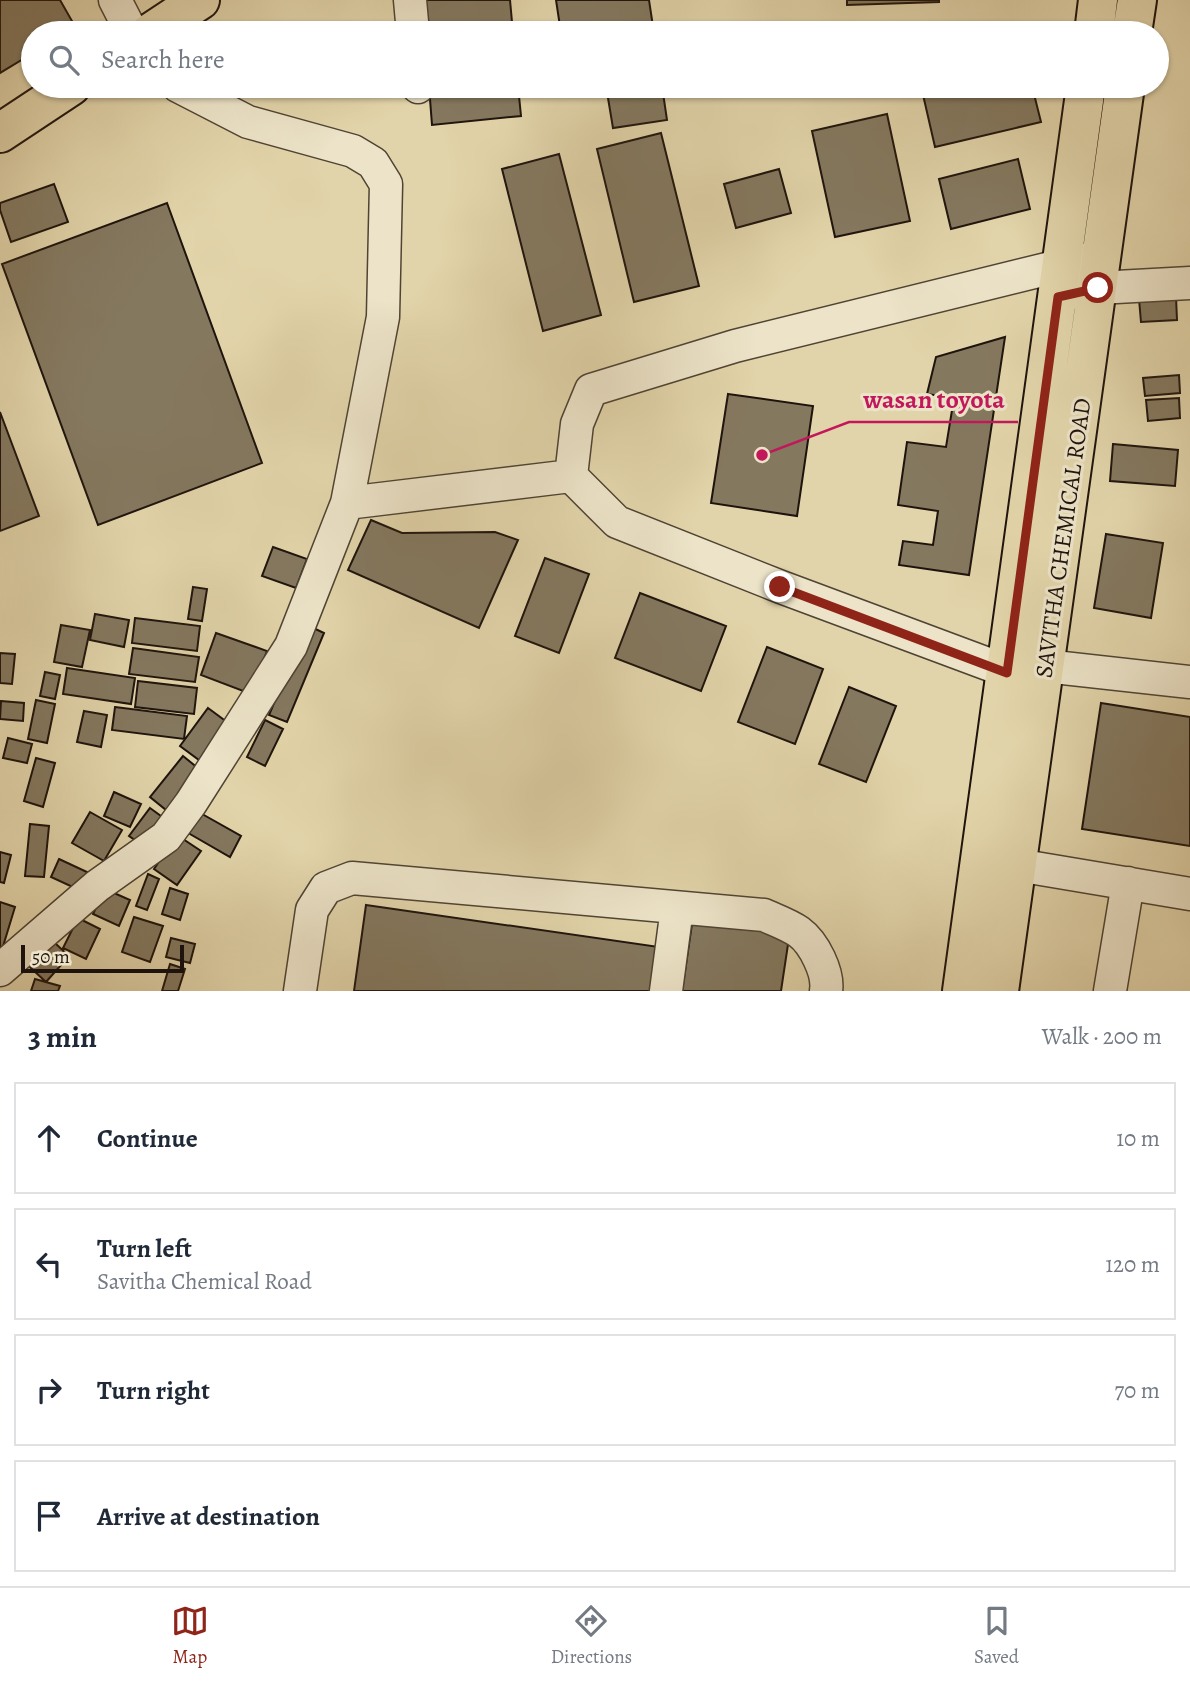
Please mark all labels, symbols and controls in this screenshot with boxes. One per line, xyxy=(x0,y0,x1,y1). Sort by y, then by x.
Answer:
search box xyxy=(21,21,1169,98)
icon: search xyxy=(45,41,83,79)
text: Search here xyxy=(101,42,225,77)
route start xyxy=(1082,272,1113,303)
callout: wasan toyota xyxy=(849,375,1018,422)
text: wasan toyota xyxy=(862,382,1005,417)
street label: SAVITHA CHEMICAL ROAD xyxy=(1028,396,1098,680)
route end xyxy=(764,571,795,602)
scale bar xyxy=(21,942,184,974)
text: 50 m xyxy=(32,944,70,970)
text: 3 min xyxy=(28,1017,97,1057)
text: Walk · 200 m xyxy=(1042,1021,1162,1052)
icon: ahead xyxy=(30,1119,68,1157)
text: Continue xyxy=(97,1121,198,1156)
text: 10 m xyxy=(1116,1123,1160,1154)
text: Turn left xyxy=(97,1231,192,1266)
icon: left xyxy=(30,1245,68,1283)
text: 120 m xyxy=(1105,1249,1160,1280)
text: Savitha Chemical Road xyxy=(97,1266,312,1297)
icon: right xyxy=(30,1371,68,1409)
text: Turn right xyxy=(97,1373,210,1408)
text: 70 m xyxy=(1114,1375,1160,1406)
icon: arrive xyxy=(30,1497,68,1535)
text: Arrive at destination xyxy=(97,1499,320,1534)
tab: Map xyxy=(171,1602,209,1670)
tab: Directions xyxy=(551,1602,632,1670)
tab: Saved xyxy=(974,1602,1019,1670)

